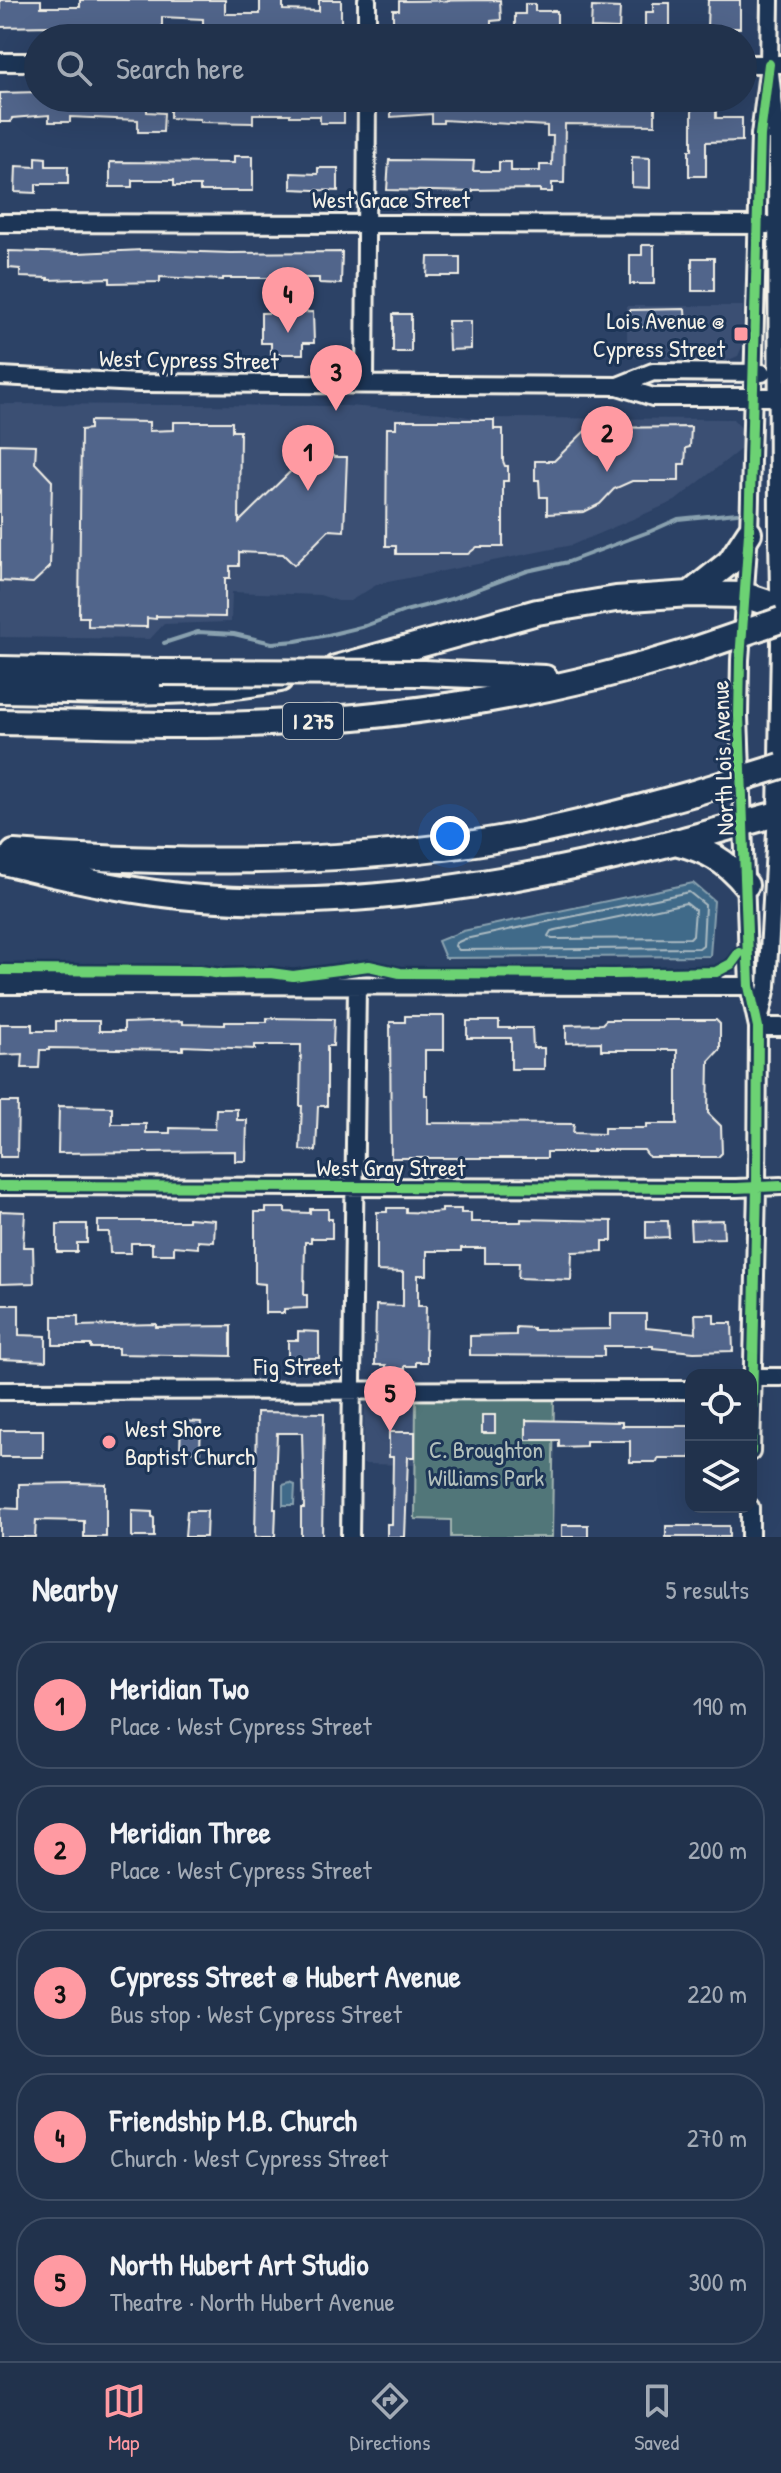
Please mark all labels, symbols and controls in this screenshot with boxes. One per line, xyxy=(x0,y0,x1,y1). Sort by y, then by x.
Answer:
search box xyxy=(24,24,757,112)
icon: search xyxy=(52,46,96,90)
text: Search here xyxy=(116,48,244,88)
street label: West Grace Street xyxy=(312,183,471,215)
pin: 4 xyxy=(262,267,314,333)
place label: Lois Avenue @ Cypress Street xyxy=(593,304,726,364)
marker: Lois Avenue @ Cypress Street xyxy=(732,325,750,343)
street label: West Cypress Street xyxy=(99,341,280,377)
pin: 3 xyxy=(310,345,362,411)
pin: 2 xyxy=(581,406,633,472)
pin: 1 xyxy=(282,425,334,491)
street label: North Lois Avenue xyxy=(703,679,741,836)
road number: I 275 xyxy=(283,703,343,739)
your location xyxy=(430,816,470,856)
street label: West Gray Street xyxy=(316,1151,466,1183)
street label: Fig Street xyxy=(253,1350,341,1382)
pin: 5 xyxy=(364,1366,416,1432)
map controls xyxy=(685,1369,757,1513)
button: locate xyxy=(685,1369,757,1441)
place label: West Shore Baptist Church xyxy=(125,1412,255,1472)
marker: West Shore Baptist Church xyxy=(100,1433,118,1451)
park label: C. Broughton Williams Park xyxy=(428,1433,544,1493)
button: layers xyxy=(685,1441,757,1513)
text: Nearby xyxy=(32,1566,118,1612)
text: 5 results xyxy=(665,1572,749,1607)
text: Meridian Two xyxy=(110,1668,249,1708)
text: 1 xyxy=(55,1688,65,1723)
text: 190 m xyxy=(693,1688,747,1723)
text: Place · West Cypress Street xyxy=(110,1708,372,1743)
text: Meridian Three xyxy=(110,1812,271,1852)
text: 2 xyxy=(54,1832,66,1867)
text: 200 m xyxy=(688,1832,747,1867)
text: Place · West Cypress Street xyxy=(110,1852,372,1887)
text: Cypress Street @ Hubert Avenue xyxy=(110,1956,461,1996)
text: 3 xyxy=(54,1976,66,2011)
text: 220 m xyxy=(687,1976,747,2011)
text: Bus stop · West Cypress Street xyxy=(110,1996,402,2031)
text: Friendship M.B. Church xyxy=(110,2100,357,2140)
text: 4 xyxy=(55,2120,65,2155)
text: 270 m xyxy=(687,2120,747,2155)
text: Church · West Cypress Street xyxy=(110,2140,388,2175)
text: North Hubert Art Studio xyxy=(110,2244,369,2284)
text: 5 xyxy=(55,2264,66,2299)
text: 300 m xyxy=(688,2264,747,2299)
text: Theatre · North Hubert Avenue xyxy=(110,2284,395,2319)
tab: Map xyxy=(102,2379,146,2457)
tab: Directions xyxy=(350,2379,431,2457)
tab: Saved xyxy=(634,2379,679,2457)

